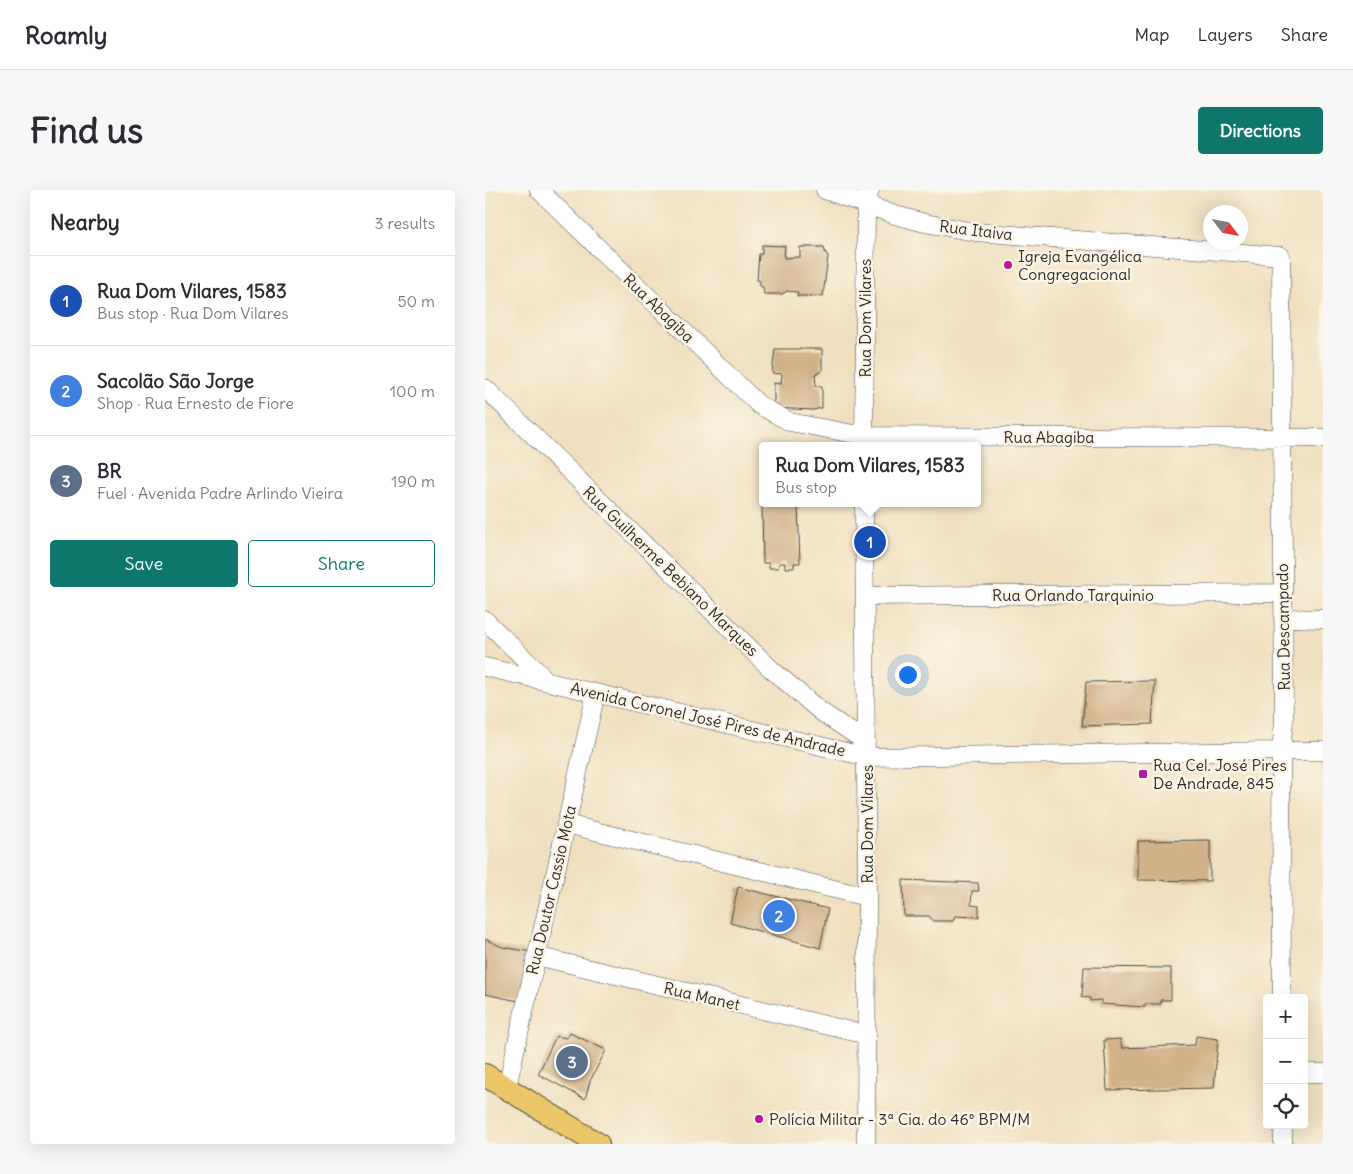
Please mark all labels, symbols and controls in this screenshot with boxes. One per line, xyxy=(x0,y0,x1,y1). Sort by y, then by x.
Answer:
text: Roamly xyxy=(25,20,107,50)
text: Map xyxy=(1134,23,1169,46)
text: Layers xyxy=(1197,23,1253,46)
text: Share xyxy=(1281,23,1328,46)
button: Directions xyxy=(1198,107,1323,154)
text: Find us xyxy=(30,108,143,152)
north arrow xyxy=(1203,205,1248,250)
text: Nearby xyxy=(50,209,120,236)
text: 3 results xyxy=(375,213,435,233)
street label: Rua Itaiva xyxy=(938,216,1014,244)
place label: Igreja Evangélica Congregacional xyxy=(1018,246,1142,284)
street label: Rua Dom Vilares xyxy=(855,259,875,377)
marker: Igreja Evangélica Congregacional xyxy=(1002,259,1014,271)
street label: Rua Abagiba xyxy=(619,269,699,347)
text: Rua Dom Vilares, 1583 xyxy=(97,279,287,303)
text: 1 xyxy=(63,291,69,311)
text: 50 m xyxy=(397,291,435,311)
text: Bus stop · Rua Dom Vilares xyxy=(97,303,289,323)
text: Sacolão São Jorge xyxy=(97,369,254,393)
text: 2 xyxy=(62,381,70,401)
text: 100 m xyxy=(390,381,435,401)
text: Shop · Rua Ernesto de Fiore xyxy=(97,393,294,413)
street label: Rua Abagiba xyxy=(1004,427,1094,447)
popup xyxy=(759,442,981,507)
text: Rua Dom Vilares, 1583 xyxy=(775,453,965,477)
text: BR xyxy=(97,459,122,483)
text: 3 xyxy=(61,471,71,491)
text: 190 m xyxy=(391,471,435,491)
text: Bus stop xyxy=(775,477,837,497)
street label: Rua Guilherme Bebiano Marques xyxy=(579,482,763,660)
text: Fuel · Avenida Padre Arlindo Vieira xyxy=(97,483,343,503)
pin: 1 xyxy=(854,523,886,561)
button: Save xyxy=(50,540,238,587)
button: Share xyxy=(248,540,435,587)
street label: Rua Descampado xyxy=(1272,563,1294,691)
street label: Rua Orlando Tarquinio xyxy=(992,585,1154,605)
your location xyxy=(895,662,921,688)
street label: Avenida Coronel José Pires de Andrade xyxy=(569,678,847,760)
place label: Rua Cel. José Pires De Andrade, 845 xyxy=(1153,755,1287,793)
street label: Rua Dom Vilares xyxy=(857,765,877,883)
marker: Rua Cel. José Pires De Andrade, 845 xyxy=(1137,768,1149,780)
street label: Rua Doutor Cassio Mota xyxy=(522,803,580,977)
pin: 2 xyxy=(763,897,795,935)
street label: Rua Manet xyxy=(662,978,743,1015)
map controls xyxy=(1263,994,1308,1129)
button: + xyxy=(1263,994,1308,1039)
button: − xyxy=(1263,1039,1308,1084)
pin: 3 xyxy=(556,1043,588,1081)
button: locate xyxy=(1263,1084,1308,1129)
place label: Polícia Militar - 3ª Cia. do 46º BPM/M xyxy=(769,1109,1030,1129)
marker: Polícia Militar - 3ª Cia. do 46º BPM/M xyxy=(753,1113,765,1125)

